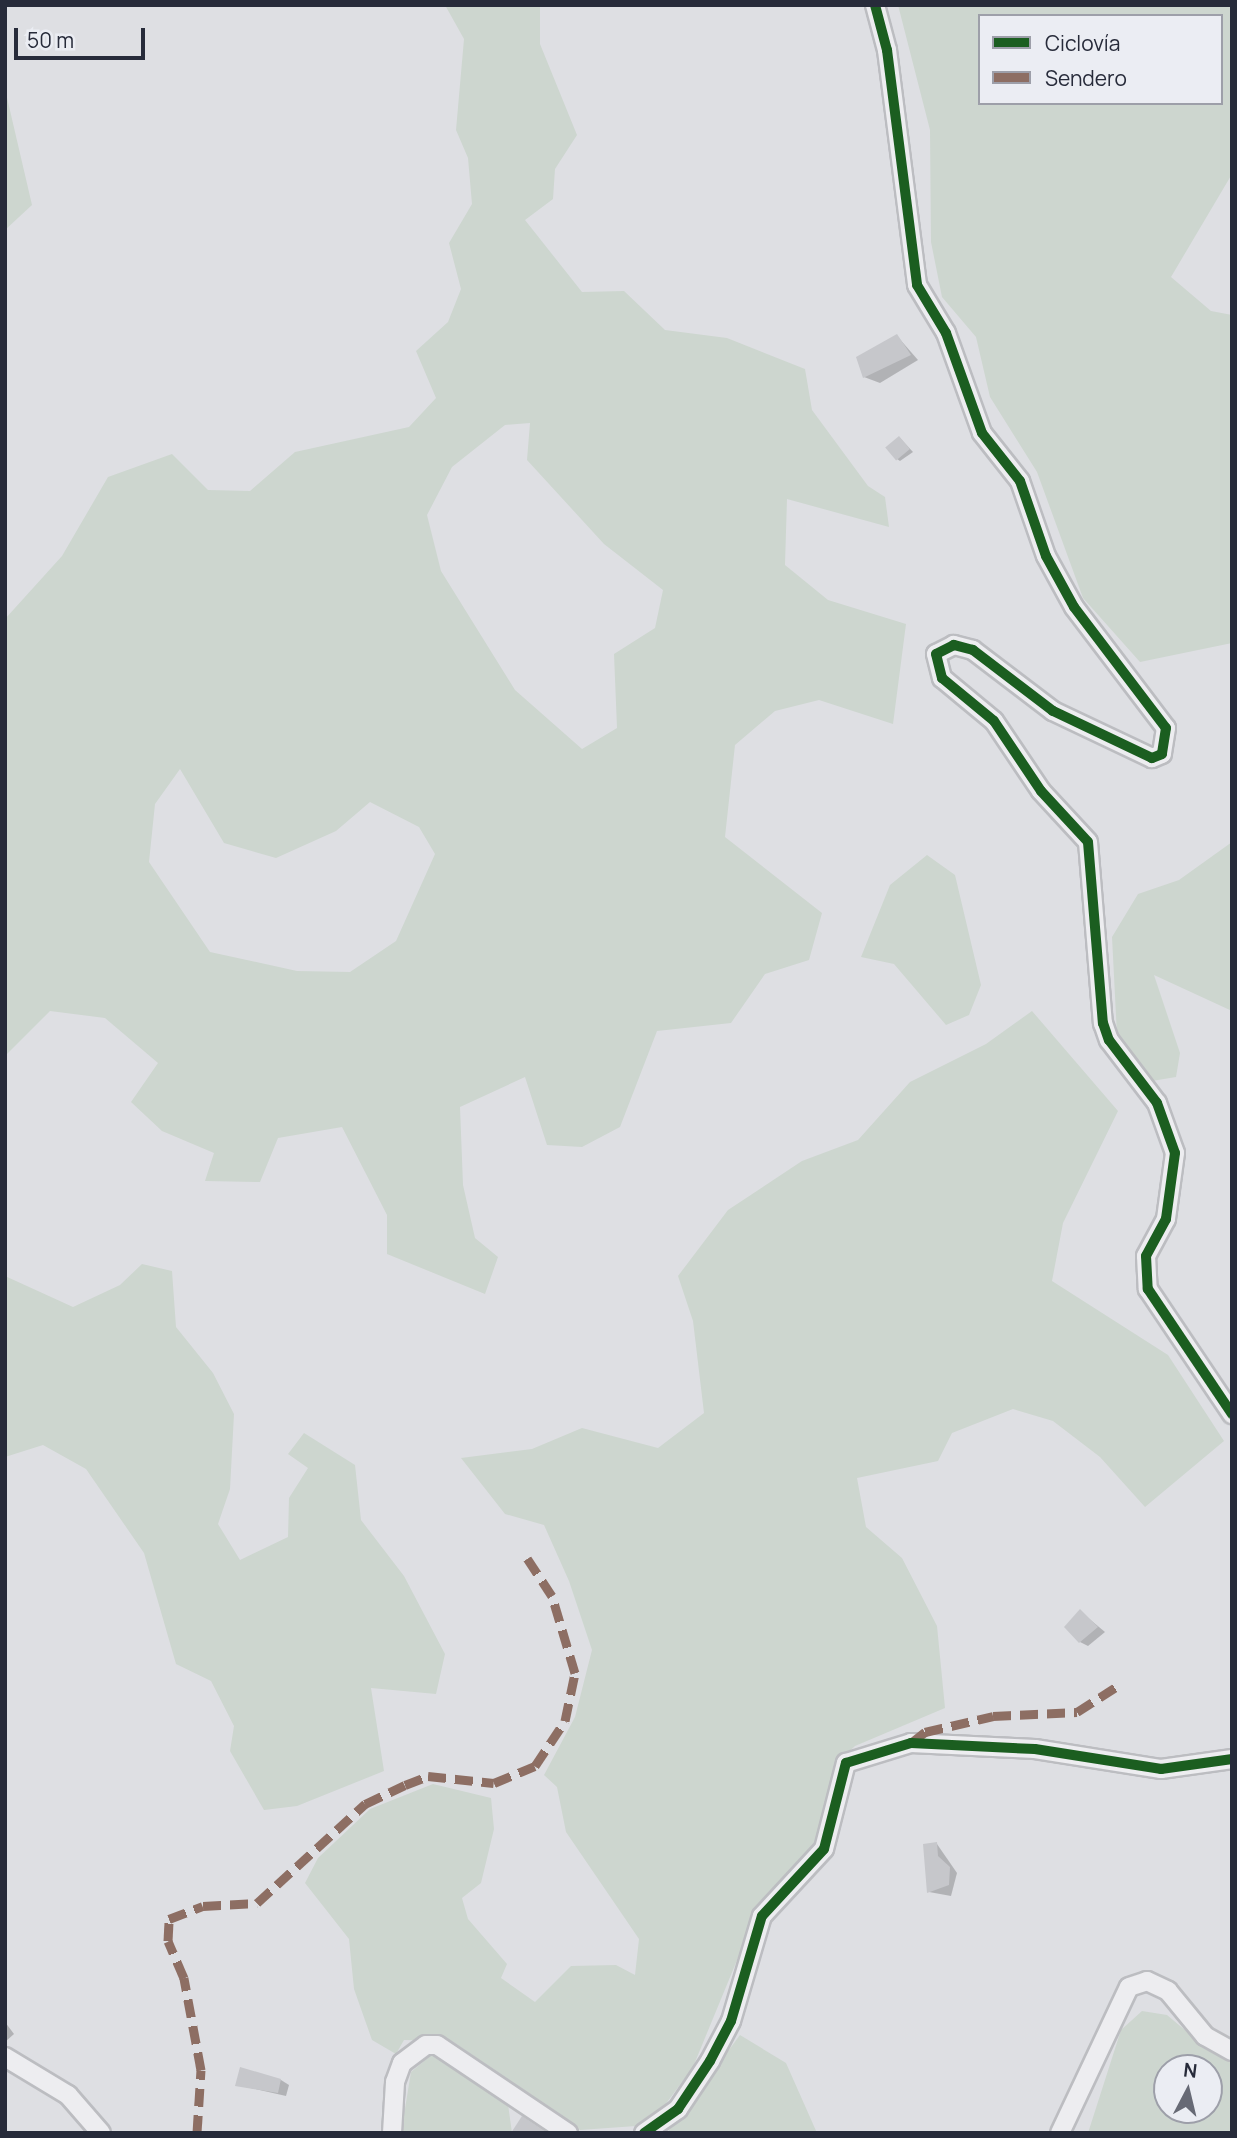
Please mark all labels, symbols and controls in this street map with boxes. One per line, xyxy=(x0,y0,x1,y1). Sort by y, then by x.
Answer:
scale bar xyxy=(18,14,149,58)
legend xyxy=(978,14,1223,105)
text: 50 m xyxy=(27,26,74,54)
text: Ciclovía xyxy=(1045,29,1120,57)
text: Sendero xyxy=(1045,64,1127,92)
north arrow xyxy=(1153,2054,1223,2124)
text: N xyxy=(1182,2056,1199,2084)

